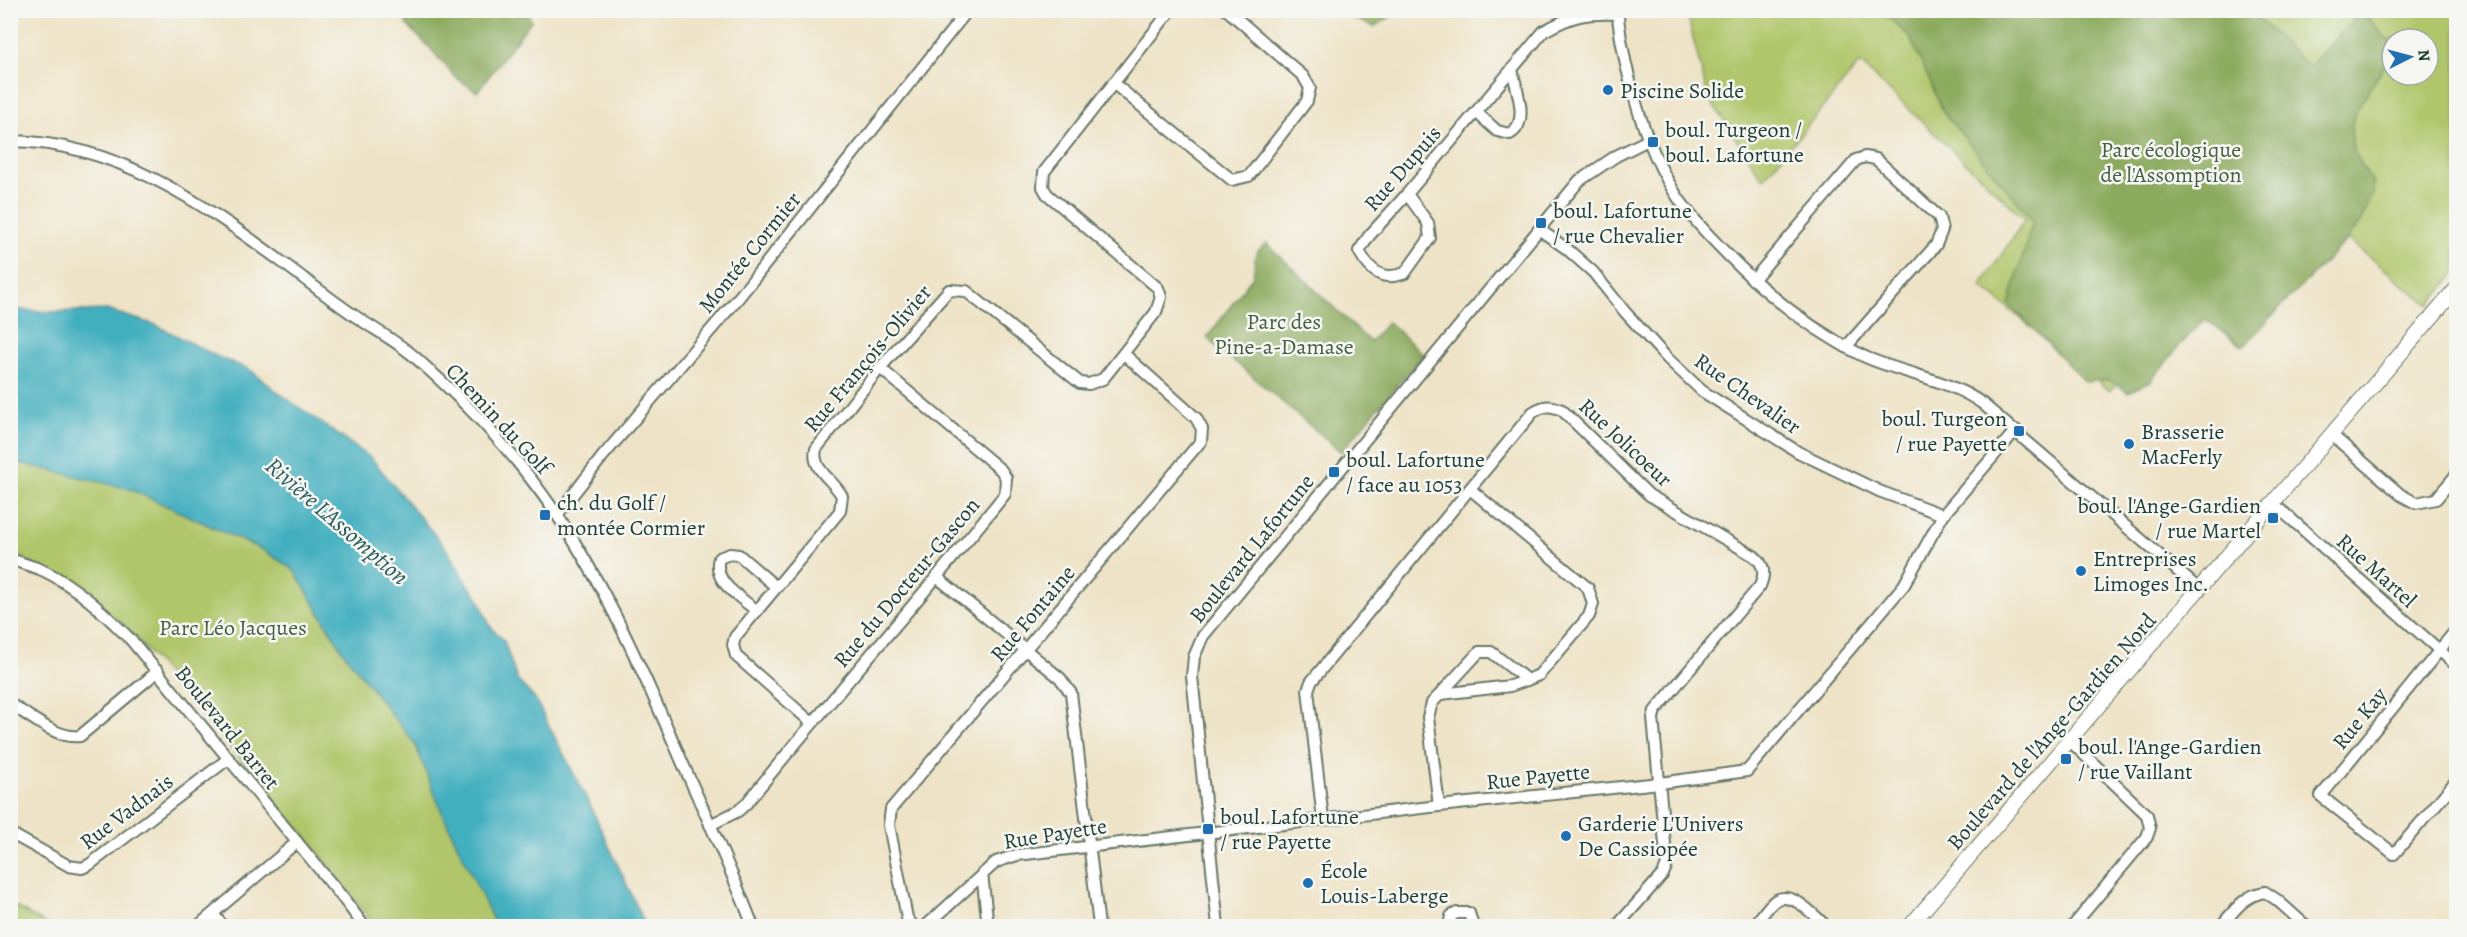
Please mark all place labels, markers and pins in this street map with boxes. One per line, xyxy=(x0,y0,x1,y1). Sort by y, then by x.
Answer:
place label: Piscine Solide xyxy=(1620,76,1744,106)
marker: Piscine Solide xyxy=(1601,83,1615,97)
place label: boul. Turgeon / boul. Lafortune xyxy=(1665,115,1804,170)
marker: boul. Turgeon / boul. Lafortune xyxy=(1646,135,1660,149)
place label: boul. Lafortune / rue Chevalier xyxy=(1553,196,1692,251)
marker: boul. Lafortune / rue Chevalier xyxy=(1534,216,1548,230)
place label: boul. Turgeon / rue Payette xyxy=(1881,404,2007,459)
place label: Brasserie MacFerly xyxy=(2141,417,2224,472)
marker: boul. Turgeon / rue Payette xyxy=(2012,424,2026,438)
marker: Brasserie MacFerly xyxy=(2122,437,2136,451)
place label: boul. Lafortune / face au 1053 xyxy=(1346,445,1485,500)
marker: boul. Lafortune / face au 1053 xyxy=(1327,465,1341,479)
place label: ch. du Golf / montée Cormier xyxy=(557,488,705,543)
place label: boul. l'Ange-Gardien / rue Martel xyxy=(2077,491,2261,546)
marker: ch. du Golf / montée Cormier xyxy=(538,508,552,522)
marker: boul. l'Ange-Gardien / rue Martel xyxy=(2266,511,2280,525)
place label: Entreprises Limoges Inc. xyxy=(2093,544,2209,599)
marker: Entreprises Limoges Inc. xyxy=(2074,564,2088,578)
place label: boul. l'Ange-Gardien / rue Vaillant xyxy=(2078,732,2262,787)
marker: boul. l'Ange-Gardien / rue Vaillant xyxy=(2059,752,2073,766)
place label: boul. Lafortune / rue Payette xyxy=(1220,802,1359,857)
place label: Garderie L'Univers De Cassiopée xyxy=(1578,809,1744,864)
marker: boul. Lafortune / rue Payette xyxy=(1201,822,1215,836)
marker: Garderie L'Univers De Cassiopée xyxy=(1559,829,1573,843)
place label: École Louis-Laberge xyxy=(1320,856,1449,911)
marker: École Louis-Laberge xyxy=(1301,876,1315,890)

